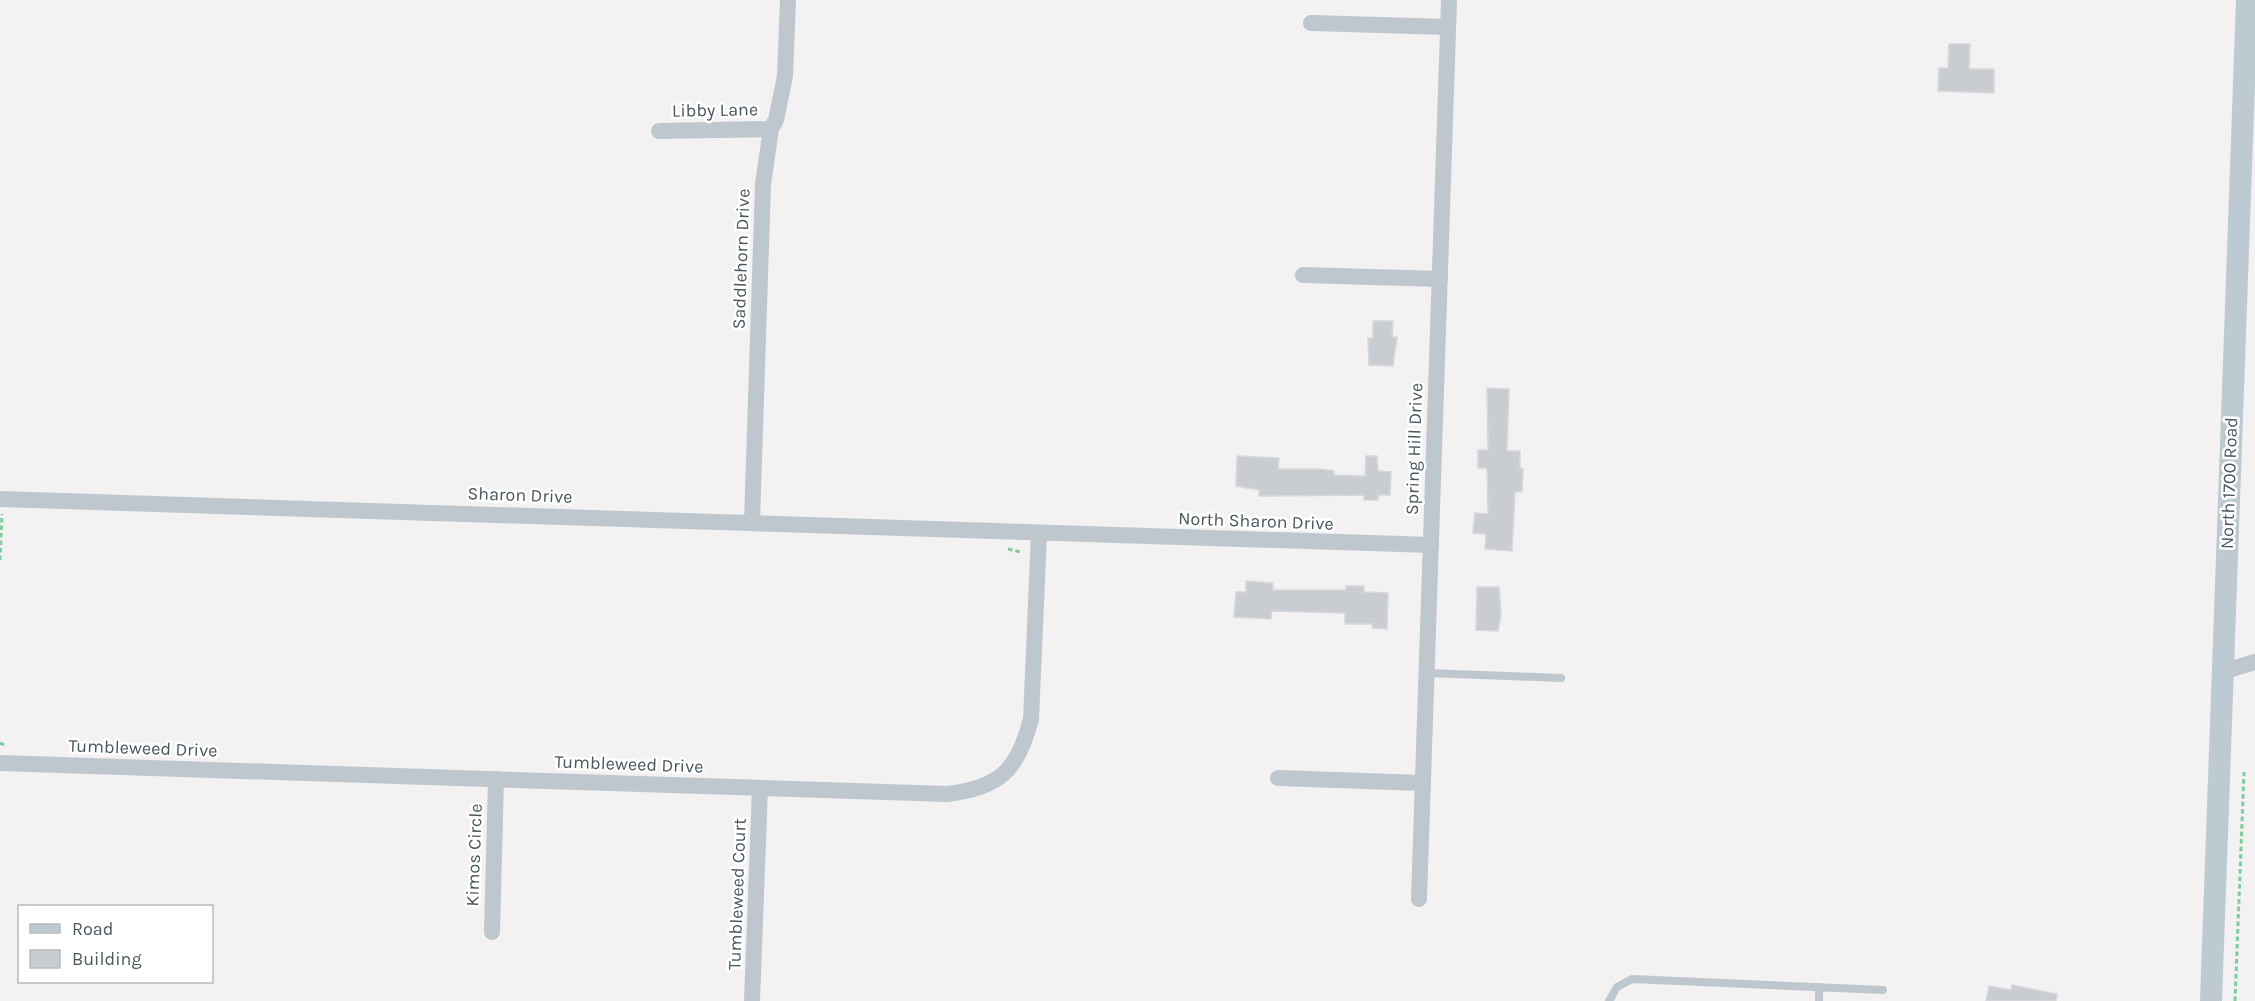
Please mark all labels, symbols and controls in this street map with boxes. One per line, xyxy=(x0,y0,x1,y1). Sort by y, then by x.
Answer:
street label: Libby Lane xyxy=(672,98,758,122)
street label: Saddlehorn Drive xyxy=(728,188,754,330)
street label: Spring Hill Drive xyxy=(1401,382,1427,516)
street label: North 1700 Road xyxy=(2216,417,2242,549)
street label: Sharon Drive xyxy=(467,482,573,508)
street label: North Sharon Drive xyxy=(1178,507,1334,535)
street label: Tumbleweed Drive xyxy=(68,734,218,762)
street label: Tumbleweed Drive xyxy=(554,750,704,778)
street label: Kimos Circle xyxy=(461,803,487,907)
street label: Tumbleweed Court xyxy=(723,817,751,970)
legend xyxy=(18,905,213,983)
text: Road xyxy=(72,918,113,940)
text: Building xyxy=(72,948,142,970)

